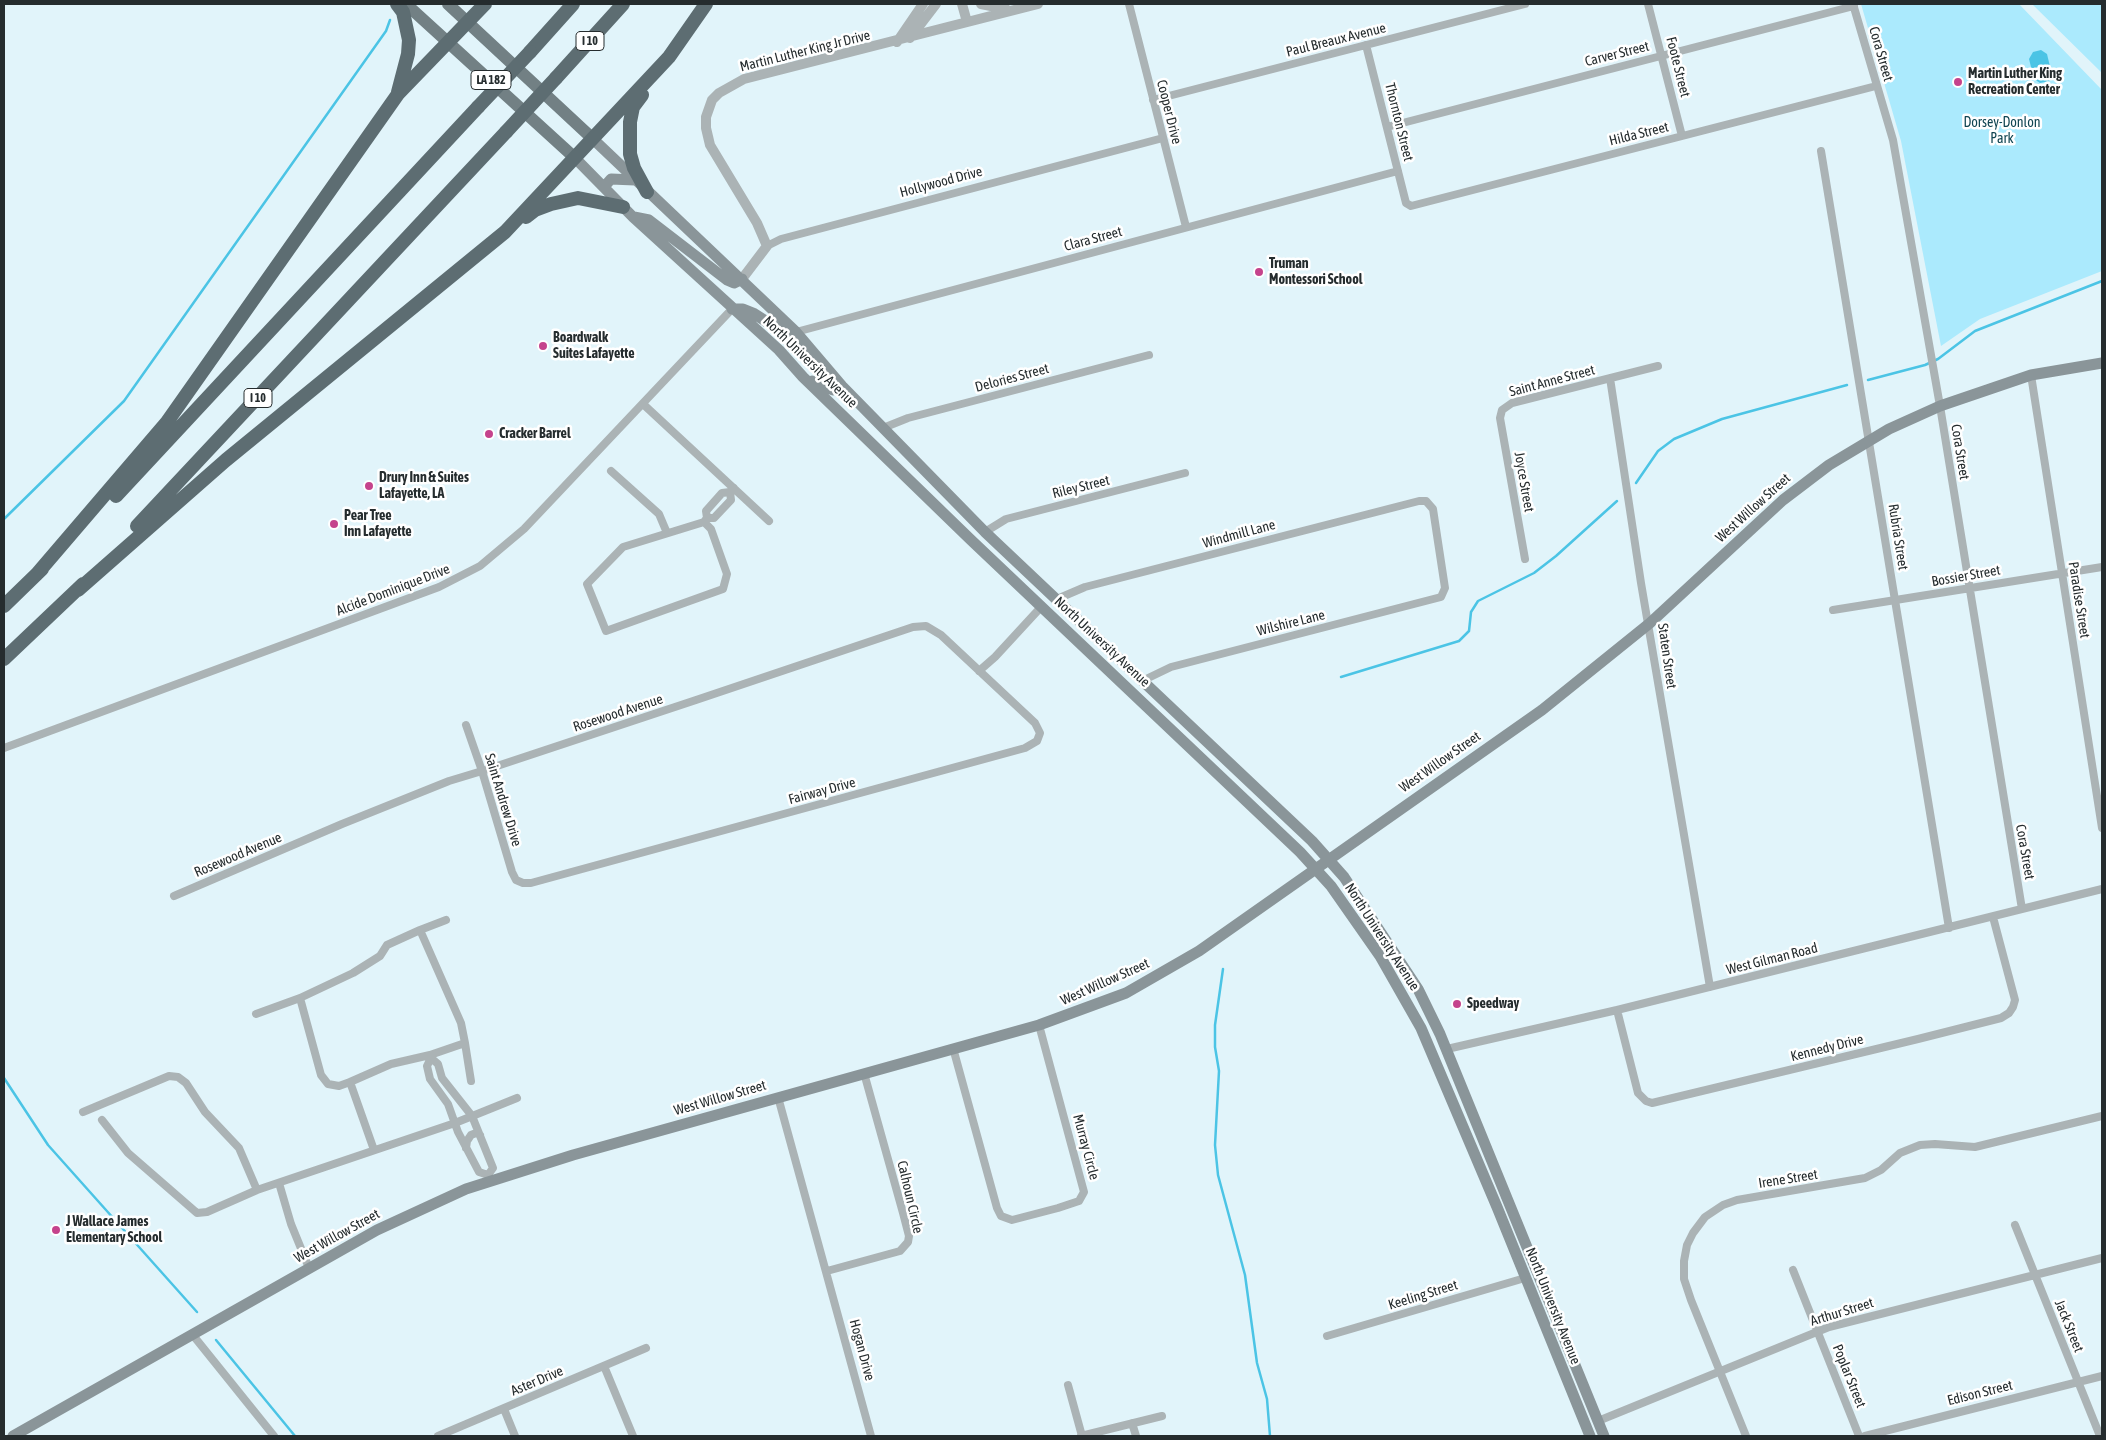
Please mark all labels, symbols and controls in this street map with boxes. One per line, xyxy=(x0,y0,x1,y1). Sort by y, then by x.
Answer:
street label: Paul Breaux Avenue xyxy=(1284,19,1388,61)
street label: Cora Street xyxy=(1865,25,1897,83)
street label: Martin Luther King Jr Drive xyxy=(738,27,872,75)
road number: I 10 xyxy=(576,31,604,50)
street label: Foote Street xyxy=(1662,35,1694,99)
street label: Carver Street xyxy=(1583,38,1651,70)
place label: Martin Luther King Recreation Center xyxy=(1968,66,2062,98)
road number: LA 182 xyxy=(471,70,511,90)
marker: Martin Luther King Recreation Center xyxy=(1952,76,1964,88)
street label: Cooper Drive xyxy=(1153,78,1185,146)
street label: Thornton Street xyxy=(1381,81,1417,163)
park label: Dorsey-Donlon Park xyxy=(1963,115,2041,148)
street label: Hilda Street xyxy=(1608,119,1670,149)
street label: Hollywood Drive xyxy=(898,163,984,201)
street label: Clara Street xyxy=(1062,223,1124,255)
place label: Truman Montessori School xyxy=(1269,256,1362,288)
marker: Truman Montessori School xyxy=(1253,266,1265,278)
street label: North University Avenue xyxy=(759,313,861,411)
place label: Boardwalk Suites Lafayette xyxy=(553,330,635,362)
marker: Boardwalk Suites Lafayette xyxy=(537,340,549,352)
street label: Delories Street xyxy=(973,360,1051,396)
street label: Saint Anne Street xyxy=(1507,362,1597,400)
road number: I 10 xyxy=(244,388,272,408)
street label: Cora Street xyxy=(1947,423,1973,481)
place label: Cracker Barrel xyxy=(499,426,571,442)
marker: Cracker Barrel xyxy=(483,428,495,440)
street label: Joyce Street xyxy=(1510,451,1538,513)
place label: Drury Inn & Suites Lafayette, LA xyxy=(379,470,469,502)
street label: West Willow Street xyxy=(1712,470,1794,546)
street label: Riley Street xyxy=(1051,472,1111,502)
marker: Drury Inn & Suites Lafayette, LA xyxy=(363,480,375,492)
street label: Rubria Street xyxy=(1884,503,1912,571)
place label: Pear Tree Inn Lafayette xyxy=(344,508,412,540)
street label: Windmill Lane xyxy=(1201,516,1277,552)
marker: Pear Tree Inn Lafayette xyxy=(328,518,340,530)
street label: Alcide Dominique Drive xyxy=(334,561,452,619)
street label: Paradise Street xyxy=(2065,561,2093,639)
street label: Bossier Street xyxy=(1930,562,2002,590)
street label: North University Avenue xyxy=(1051,593,1153,691)
street label: Wilshire Lane xyxy=(1255,606,1327,640)
street label: Staten Street xyxy=(1654,622,1680,690)
street label: Rosewood Avenue xyxy=(571,691,665,735)
street label: West Willow Street xyxy=(1396,728,1484,796)
street label: Saint Andrew Drive xyxy=(481,751,525,849)
street label: Fairway Drive xyxy=(787,774,857,808)
street label: Cora Street xyxy=(2012,823,2038,881)
street label: Rosewood Avenue xyxy=(192,829,284,881)
street label: North University Avenue xyxy=(1341,880,1423,994)
street label: West Gilman Road xyxy=(1725,940,1819,978)
street label: West Willow Street xyxy=(1058,955,1152,1009)
place label: Speedway xyxy=(1467,996,1519,1012)
marker: Speedway xyxy=(1451,998,1463,1010)
street label: Kennedy Drive xyxy=(1789,1031,1865,1065)
street label: West Willow Street xyxy=(672,1077,768,1119)
street label: Murray Circle xyxy=(1069,1112,1103,1182)
street label: Calhoun Circle xyxy=(893,1159,927,1235)
street label: Irene Street xyxy=(1757,1166,1819,1192)
street label: West Willow Street xyxy=(291,1206,383,1266)
place label: J Wallace James Elementary School xyxy=(66,1214,162,1246)
marker: J Wallace James Elementary School xyxy=(50,1224,62,1236)
street label: North University Avenue xyxy=(1522,1245,1584,1367)
street label: Keeling Street xyxy=(1386,1277,1460,1313)
street label: Arthur Street xyxy=(1808,1294,1876,1330)
street label: Jack Street xyxy=(2051,1297,2087,1355)
street label: Hogan Drive xyxy=(846,1317,878,1383)
street label: Poplar Street xyxy=(1829,1342,1869,1410)
street label: Aster Drive xyxy=(508,1362,566,1400)
street label: Edison Street xyxy=(1946,1377,2014,1409)

